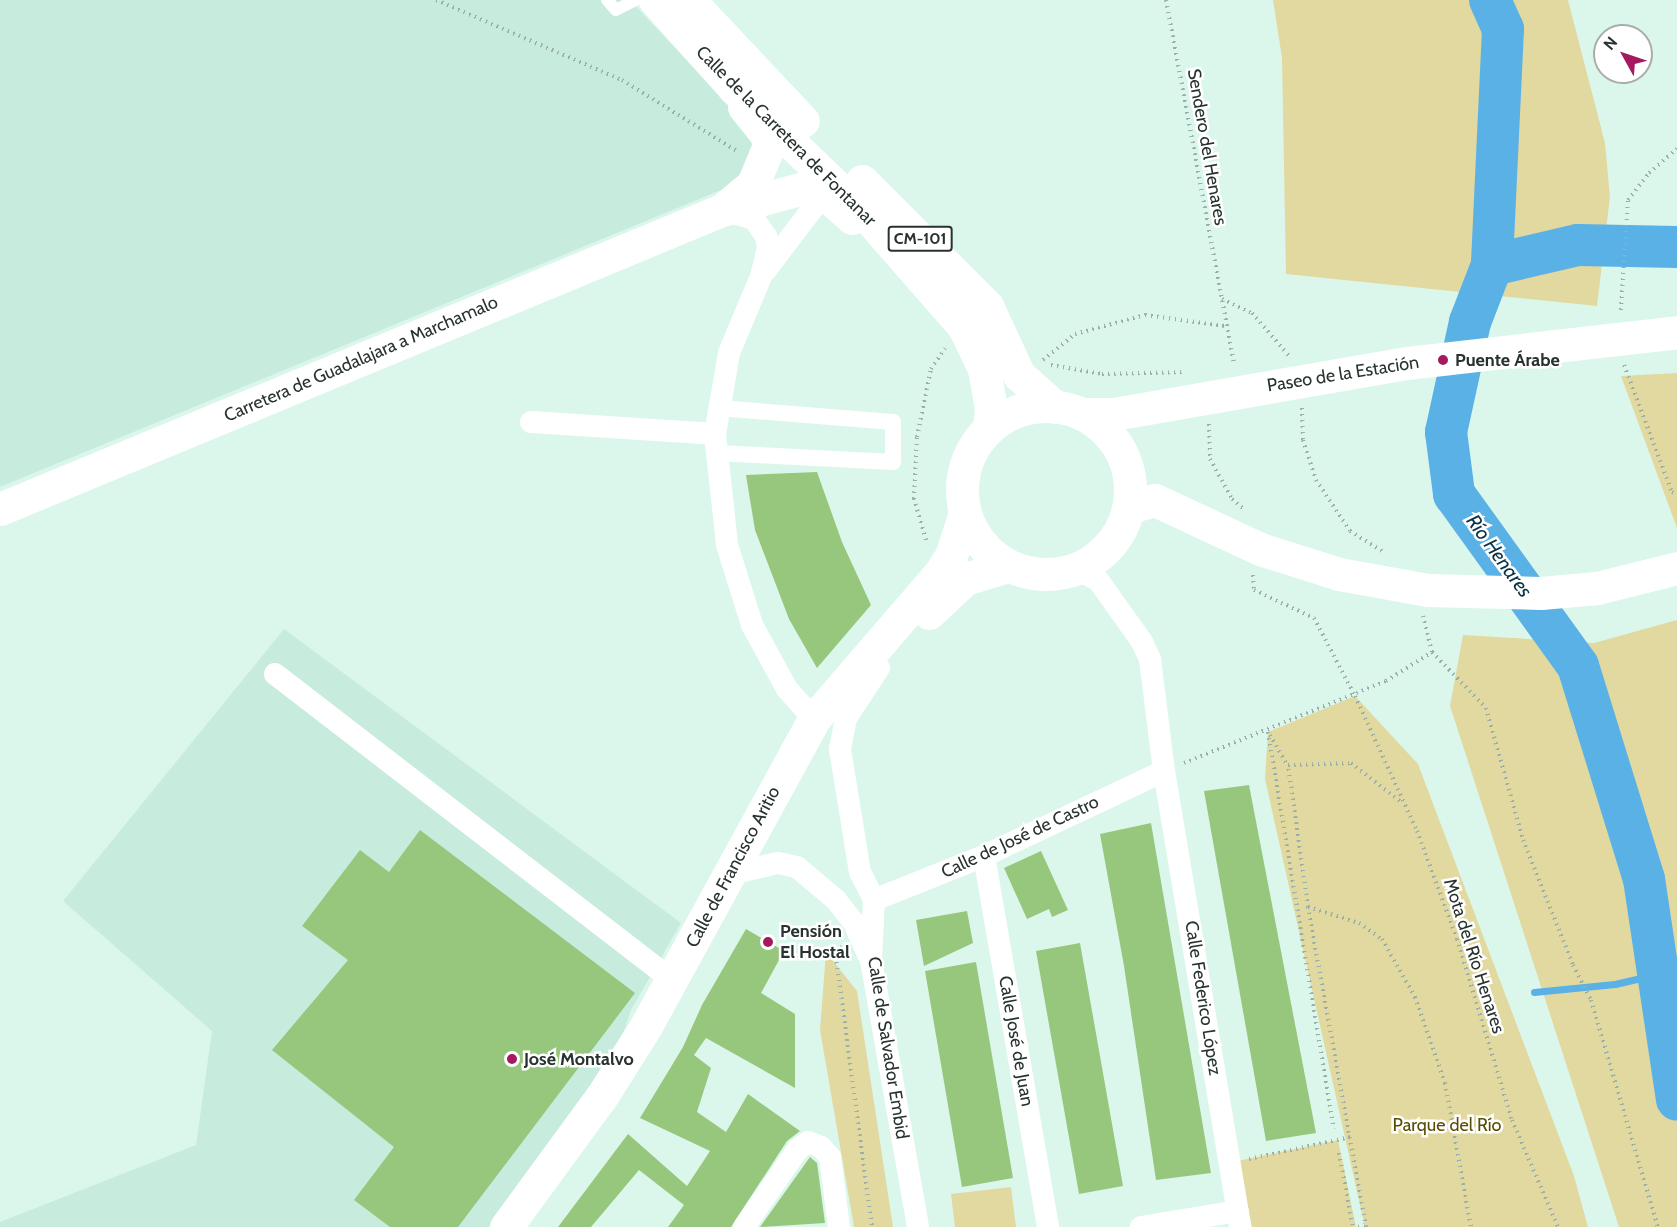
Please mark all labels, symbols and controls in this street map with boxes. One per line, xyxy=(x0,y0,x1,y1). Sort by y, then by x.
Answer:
north arrow xyxy=(1593,24,1653,84)
text: N xyxy=(1599,33,1621,54)
street label: Calle de la Carretera de Fontanar xyxy=(691,41,881,231)
street label: Sendero del Henares xyxy=(1183,67,1231,227)
road number: CM-101 xyxy=(887,226,953,252)
street label: Carretera de Guadalajara a Marchamalo xyxy=(221,291,501,427)
place label: Puente Árabe xyxy=(1455,349,1560,371)
street label: Paseo de la Estación xyxy=(1266,351,1420,397)
marker: Puente Árabe xyxy=(1436,353,1450,367)
water label: Río Henares xyxy=(1461,510,1537,602)
street label: Calle de Francisco Aritio xyxy=(681,783,785,951)
street label: Calle de José de Castro xyxy=(938,791,1102,883)
street label: Mota del Río Henares xyxy=(1439,876,1509,1036)
street label: Calle Federico López xyxy=(1180,919,1226,1077)
place label: Pensión El Hostal xyxy=(780,921,850,964)
marker: Pensión El Hostal xyxy=(761,935,775,949)
street label: Calle de Salvador Embid xyxy=(863,955,913,1141)
street label: Calle José de Juan xyxy=(994,974,1038,1108)
place label: José Montalvo xyxy=(524,1048,634,1070)
marker: José Montalvo xyxy=(505,1052,519,1066)
park label: Parque del Río xyxy=(1393,1114,1501,1136)

